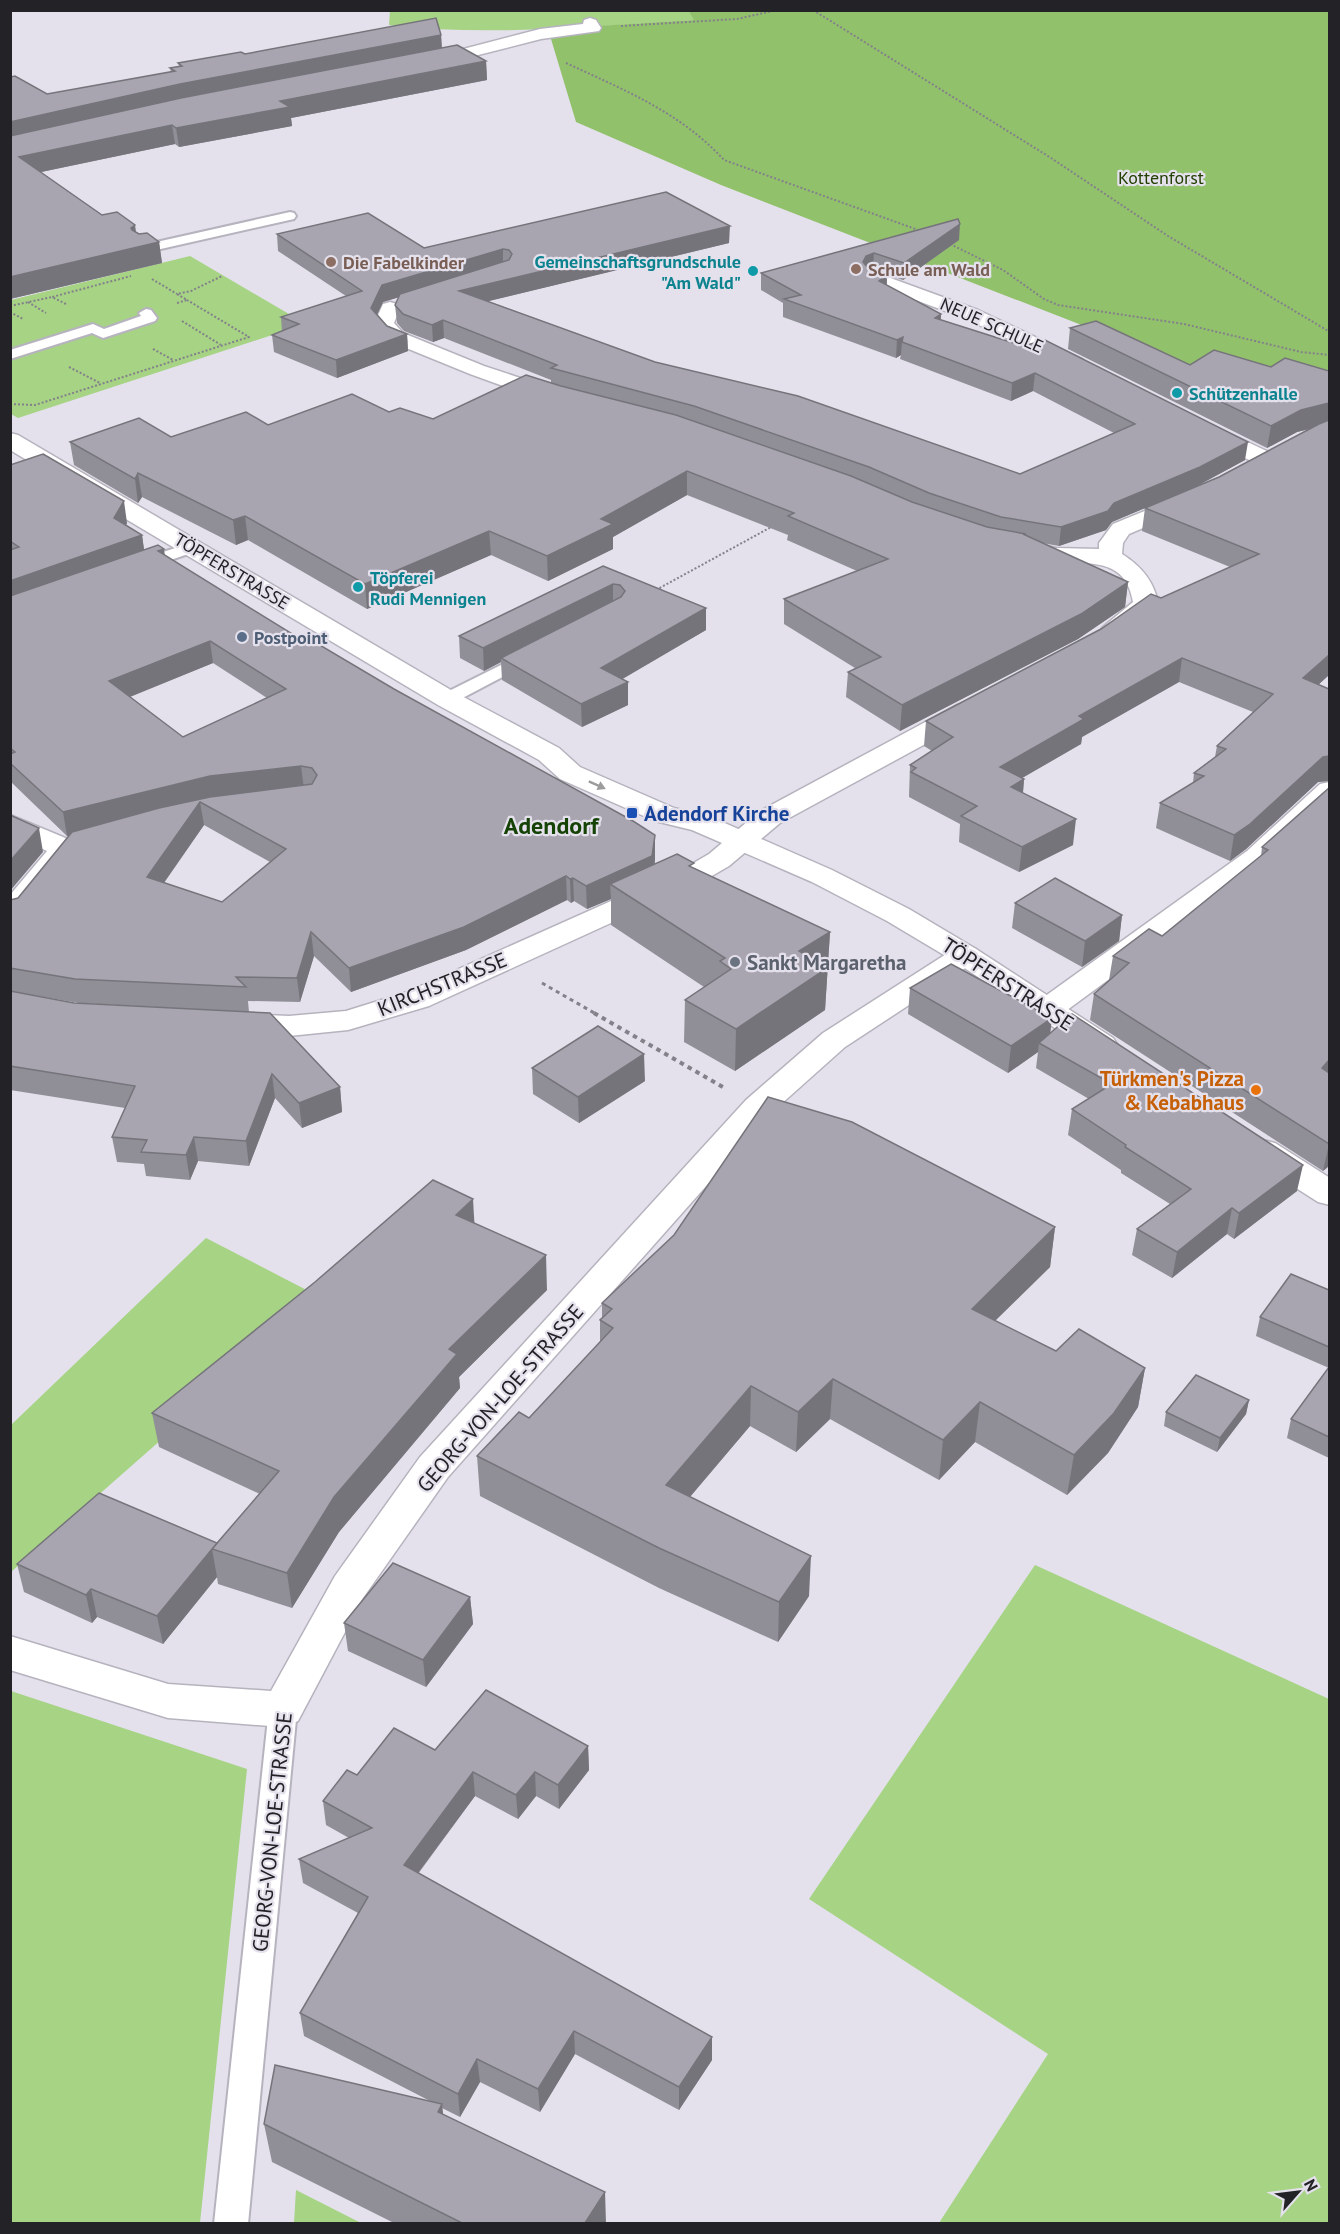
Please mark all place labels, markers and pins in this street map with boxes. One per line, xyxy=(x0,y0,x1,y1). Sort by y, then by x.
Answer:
place label: Gemeinschaftsgrundschule "Am Wald" xyxy=(534,250,741,294)
place label: Die Fabelkinder xyxy=(343,251,465,274)
marker: Die Fabelkinder xyxy=(324,255,338,269)
place label: Schule am Wald xyxy=(868,258,990,281)
marker: Schule am Wald xyxy=(849,262,863,276)
marker: Gemeinschaftsgrundschule "Am Wald" xyxy=(746,264,760,278)
place label: Schützenhalle xyxy=(1189,382,1298,405)
marker: Schützenhalle xyxy=(1170,386,1184,400)
place label: Töpferei Rudi Mennigen xyxy=(370,566,486,610)
marker: Töpferei Rudi Mennigen xyxy=(351,580,365,594)
place label: Postpoint xyxy=(254,626,328,649)
marker: Postpoint xyxy=(235,630,249,644)
place label: Adendorf Kirche xyxy=(644,800,789,827)
marker: Adendorf Kirche xyxy=(625,806,639,820)
place label: Sankt Margaretha xyxy=(747,949,906,976)
marker: Sankt Margaretha xyxy=(728,955,742,969)
place label: Türkmen's Pizza & Kebabhaus xyxy=(1100,1065,1244,1116)
marker: Türkmen's Pizza & Kebabhaus xyxy=(1249,1083,1263,1097)

